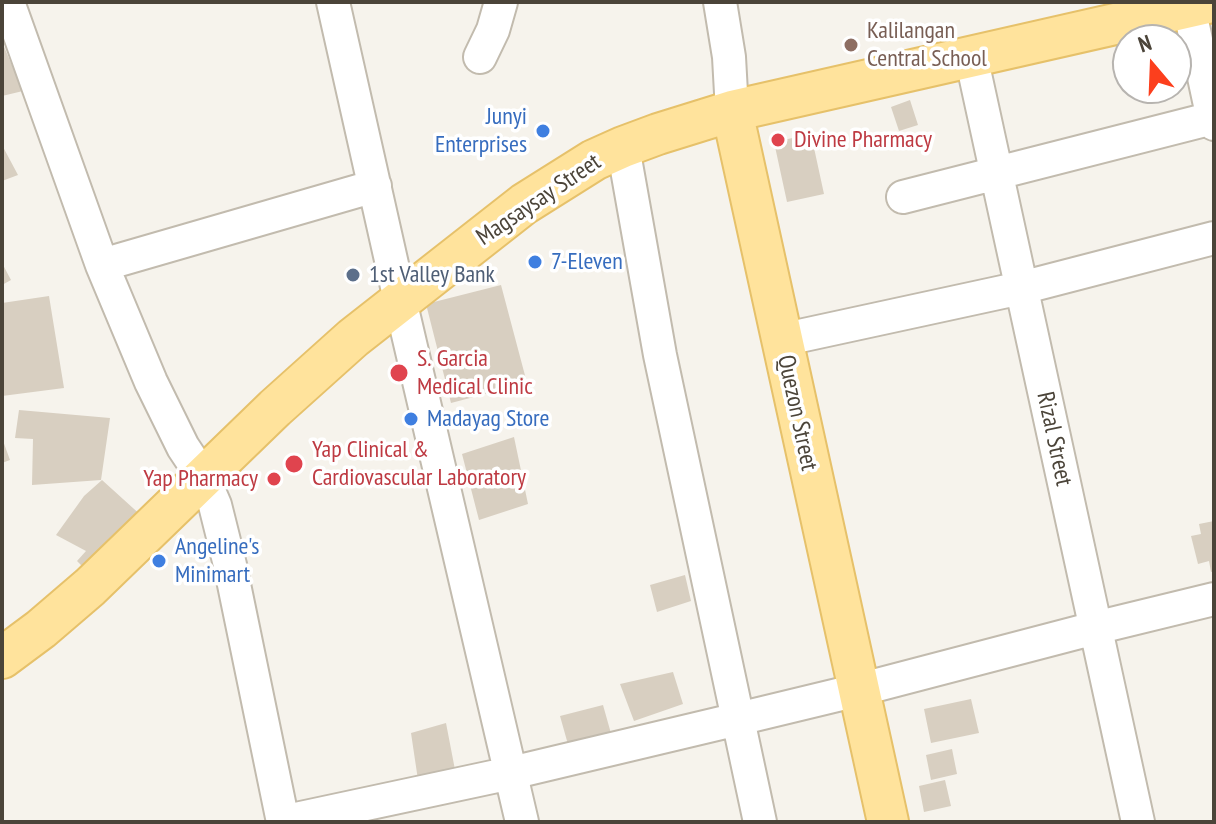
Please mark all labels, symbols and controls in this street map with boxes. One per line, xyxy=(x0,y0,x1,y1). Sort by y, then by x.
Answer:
place label: Kalilangan Central School xyxy=(867,17,987,73)
north arrow xyxy=(1112,24,1192,104)
text: N xyxy=(1135,28,1155,58)
marker: Kalilangan Central School xyxy=(842,36,860,54)
place label: Junyi Enterprises xyxy=(435,103,527,159)
marker: Junyi Enterprises xyxy=(534,122,552,140)
place label: Divine Pharmacy xyxy=(794,126,932,154)
marker: Divine Pharmacy xyxy=(769,131,787,149)
street label: Magsaysay Street xyxy=(471,148,607,252)
place label: 7-Eleven xyxy=(551,248,623,276)
marker: 7-Eleven xyxy=(526,253,544,271)
place label: 1st Valley Bank xyxy=(369,261,495,289)
marker: 1st Valley Bank xyxy=(344,266,362,284)
place label: S. Garcia Medical Clinic xyxy=(417,345,533,401)
street label: Quezon Street xyxy=(771,353,823,473)
marker: S. Garcia Medical Clinic xyxy=(388,362,410,384)
street label: Rizal Street xyxy=(1030,389,1078,489)
place label: Madayag Store xyxy=(427,405,549,433)
marker: Madayag Store xyxy=(402,410,420,428)
place label: Yap Clinical & Cardiovascular Laboratory xyxy=(312,436,526,492)
marker: Yap Clinical & Cardiovascular Laboratory xyxy=(283,453,305,475)
place label: Yap Pharmacy xyxy=(143,465,258,493)
marker: Yap Pharmacy xyxy=(265,470,283,488)
place label: Angeline's Minimart xyxy=(175,533,259,589)
marker: Angeline's Minimart xyxy=(150,552,168,570)

